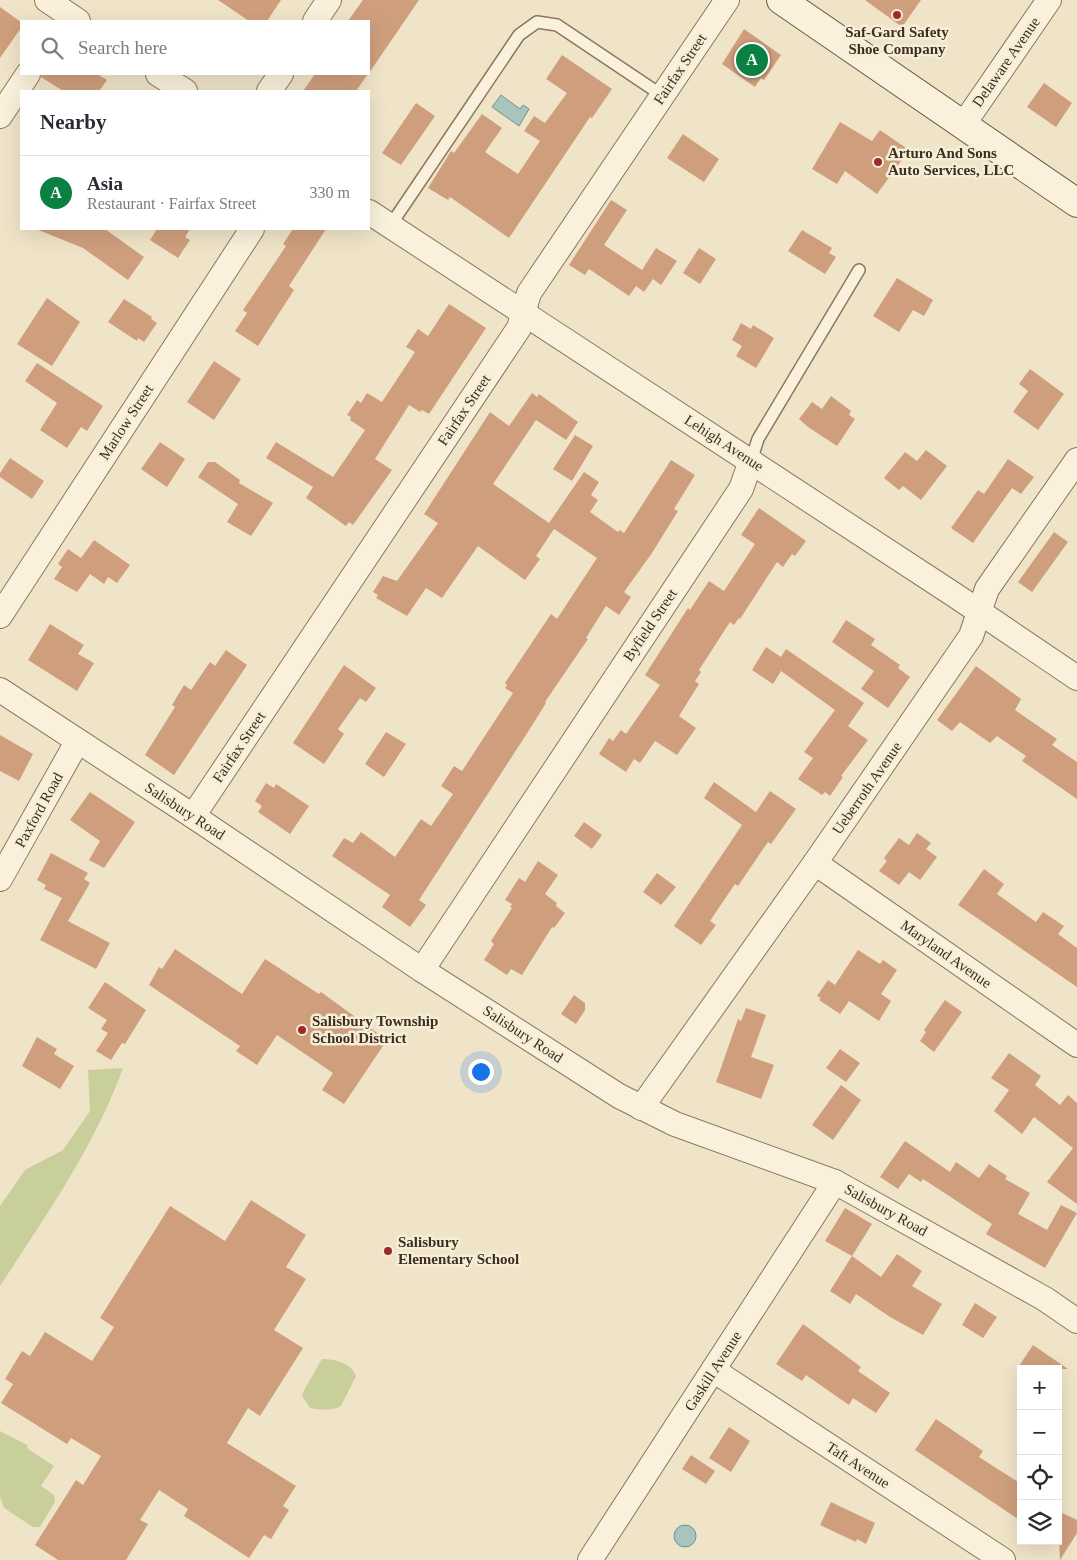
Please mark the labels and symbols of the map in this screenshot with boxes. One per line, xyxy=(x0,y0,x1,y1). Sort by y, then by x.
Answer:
marker: Saf-Gard Safety Shoe Company xyxy=(891,9,903,21)
street label: Delaware Avenue xyxy=(969,14,1043,110)
place label: Saf-Gard Safety Shoe Company xyxy=(845,24,949,57)
street label: Fairfax Street xyxy=(650,30,710,107)
pin: A xyxy=(736,41,768,79)
place label: Arturo And Sons Auto Services, LLC xyxy=(888,145,1014,178)
marker: Arturo And Sons Auto Services, LLC xyxy=(872,156,884,168)
street label: Fairfax Street xyxy=(434,371,494,448)
street label: Marlow Street xyxy=(96,381,157,463)
street label: Lehigh Avenue xyxy=(682,412,767,475)
street label: Byfield Street xyxy=(620,585,681,664)
street label: Fairfax Street xyxy=(209,708,269,785)
street label: Ueberroth Avenue xyxy=(829,738,905,837)
street label: Paxford Road xyxy=(12,769,66,850)
street label: Salisbury Road xyxy=(142,779,228,843)
street label: Maryland Avenue xyxy=(898,917,995,991)
street label: Salisbury Road xyxy=(480,1002,566,1066)
place label: Salisbury Township School District xyxy=(312,1013,438,1046)
marker: Salisbury Township School District xyxy=(296,1024,308,1036)
your location xyxy=(468,1059,494,1085)
street label: Salisbury Road xyxy=(842,1181,931,1240)
place label: Salisbury Elementary School xyxy=(398,1234,519,1267)
marker: Salisbury Elementary School xyxy=(382,1245,394,1257)
street label: Gaskill Avenue xyxy=(681,1328,745,1414)
street label: Taft Avenue xyxy=(823,1439,893,1492)

